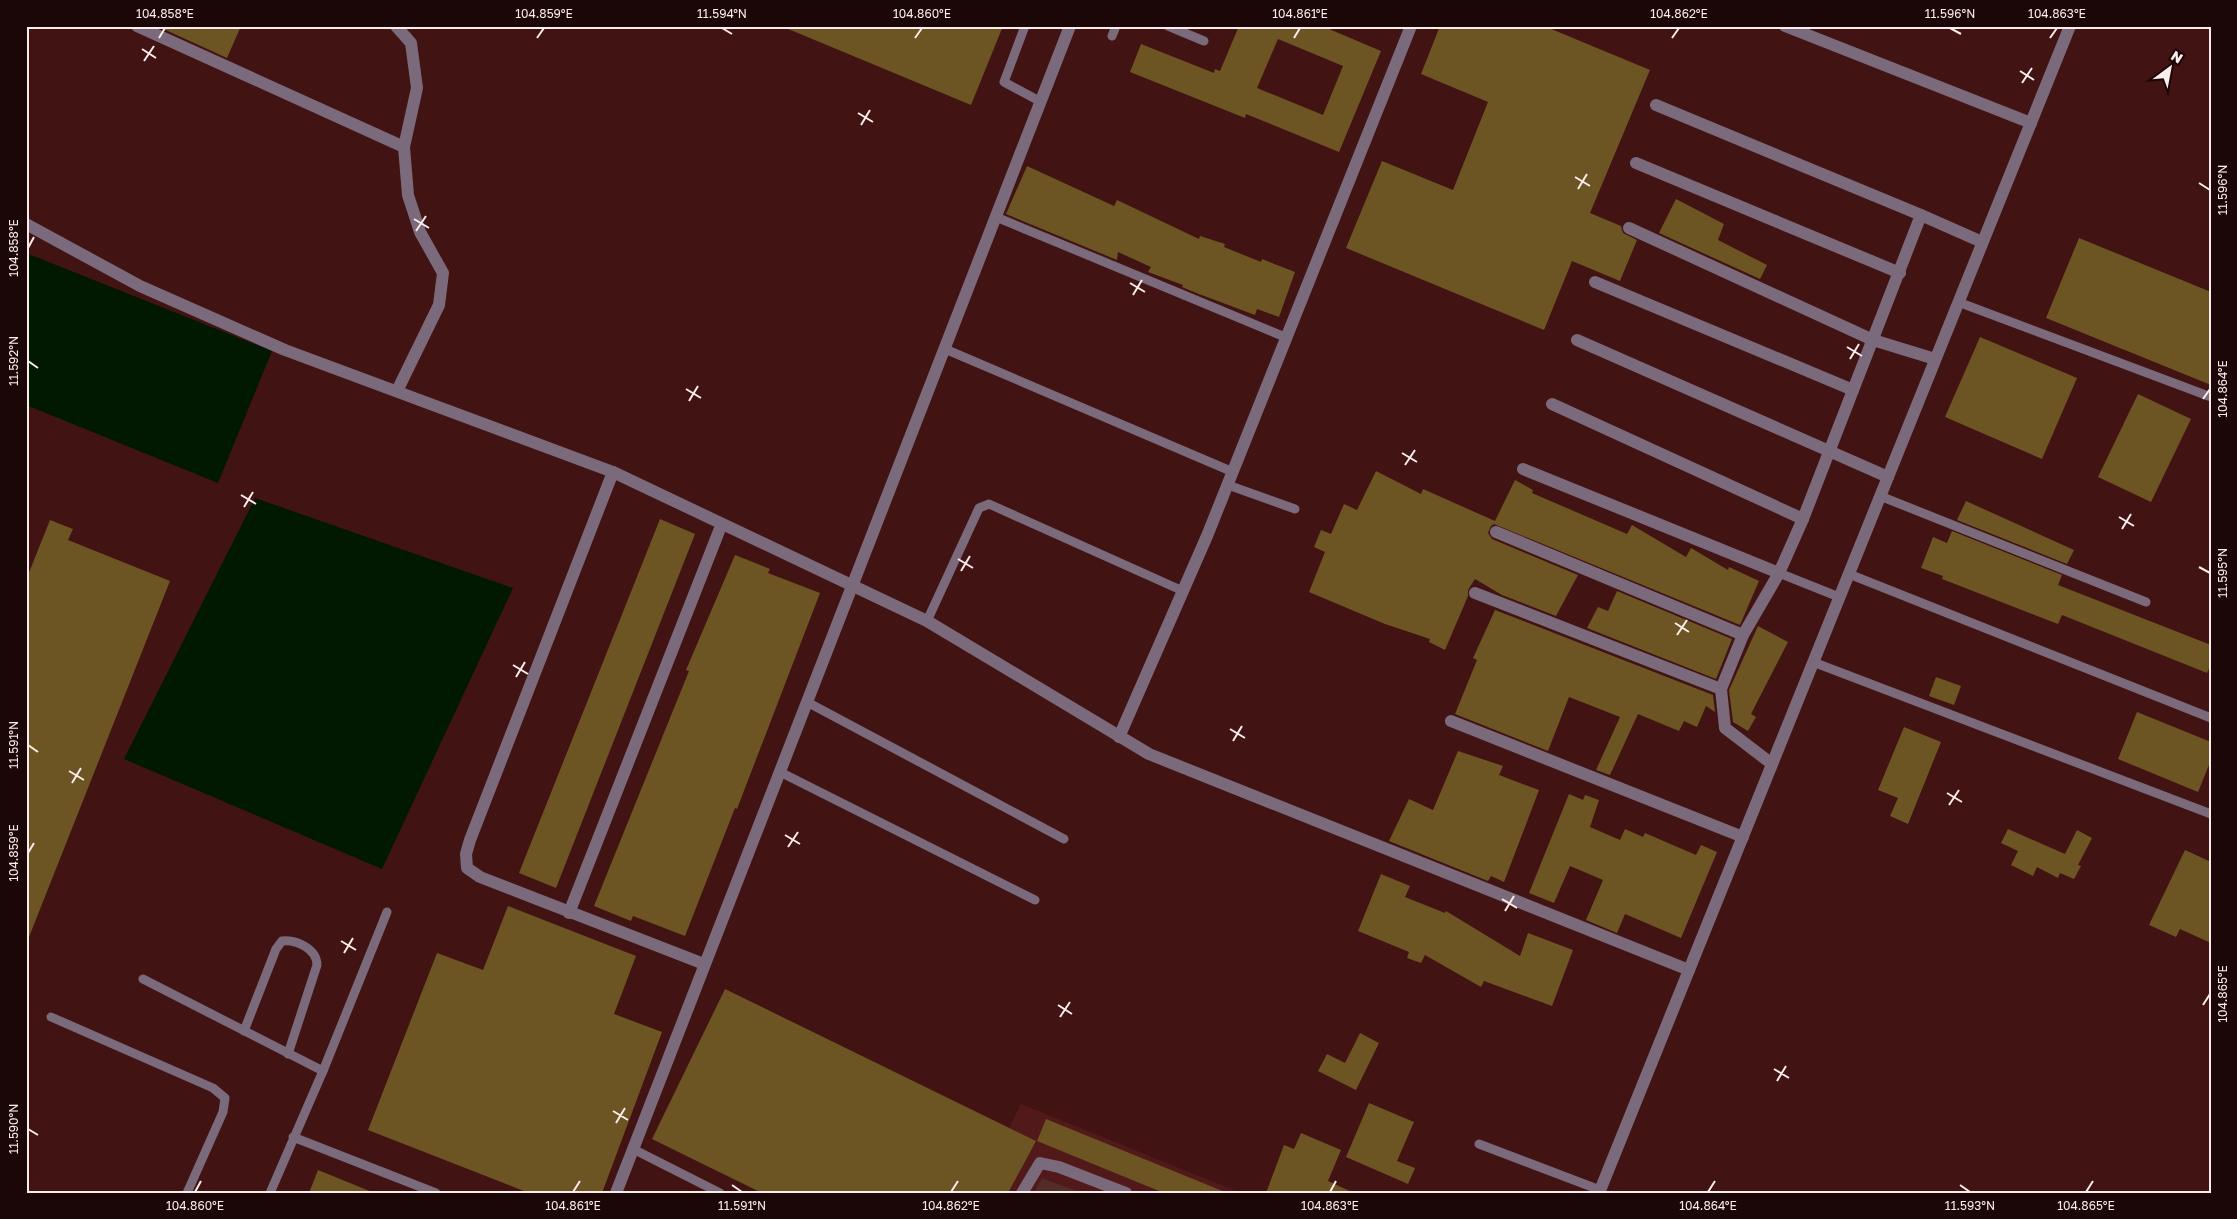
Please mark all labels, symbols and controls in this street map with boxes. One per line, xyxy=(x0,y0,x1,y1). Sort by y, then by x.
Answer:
text: 104.858°E xyxy=(136,6,194,21)
text: 104.859°E xyxy=(515,6,573,21)
text: 11.594°N xyxy=(697,6,747,21)
text: 104.860°E xyxy=(893,6,951,21)
text: 104.861°E xyxy=(1272,6,1328,21)
text: 104.862°E xyxy=(1650,6,1708,21)
text: 11.596°N xyxy=(1925,6,1975,21)
text: 104.863°E xyxy=(2028,6,2086,21)
north arrow xyxy=(2144,42,2194,92)
text: N xyxy=(2168,47,2186,67)
text: 11.596°N xyxy=(2215,165,2230,215)
text: 104.858°E xyxy=(6,219,21,277)
text: 11.592°N xyxy=(6,336,21,386)
text: 104.864°E xyxy=(2215,360,2230,418)
text: 11.595°N xyxy=(2215,548,2230,598)
text: 11.591°N xyxy=(6,721,21,769)
text: 104.859°E xyxy=(6,824,21,882)
text: 104.865°E xyxy=(2215,965,2230,1023)
text: 11.590°N xyxy=(6,1104,21,1154)
text: 104.860°E xyxy=(166,1198,224,1213)
text: 104.861°E xyxy=(545,1198,601,1213)
text: 11.591°N xyxy=(718,1198,766,1213)
text: 104.862°E xyxy=(922,1198,980,1213)
text: 104.863°E xyxy=(1301,1198,1359,1213)
text: 104.864°E xyxy=(1679,1198,1737,1213)
text: 11.593°N xyxy=(1945,1198,1995,1213)
text: 104.865°E xyxy=(2057,1198,2115,1213)

